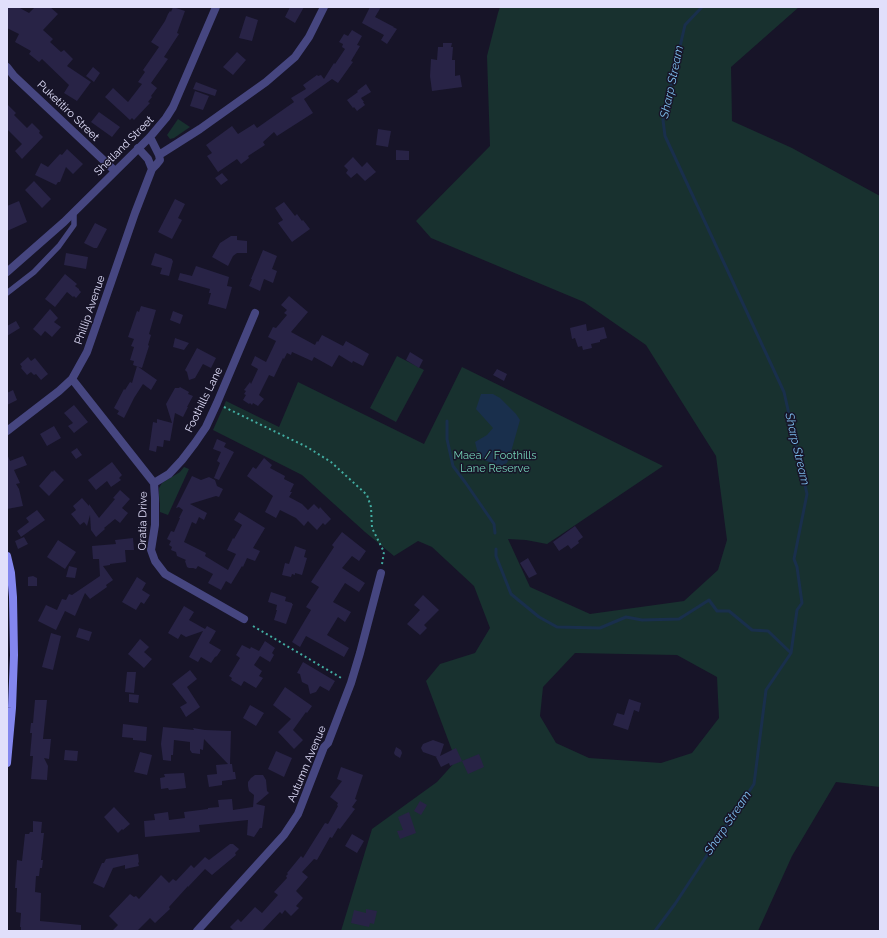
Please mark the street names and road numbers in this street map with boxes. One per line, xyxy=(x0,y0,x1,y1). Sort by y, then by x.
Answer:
street label: Puketitiro Street xyxy=(34,78,102,144)
street label: Shetland Street xyxy=(92,114,156,178)
street label: Phillip Avenue xyxy=(72,274,108,346)
street label: Foothills Lane xyxy=(183,365,225,435)
street label: Oratia Drive xyxy=(136,491,150,551)
street label: Autumn Avenue xyxy=(285,724,329,804)

